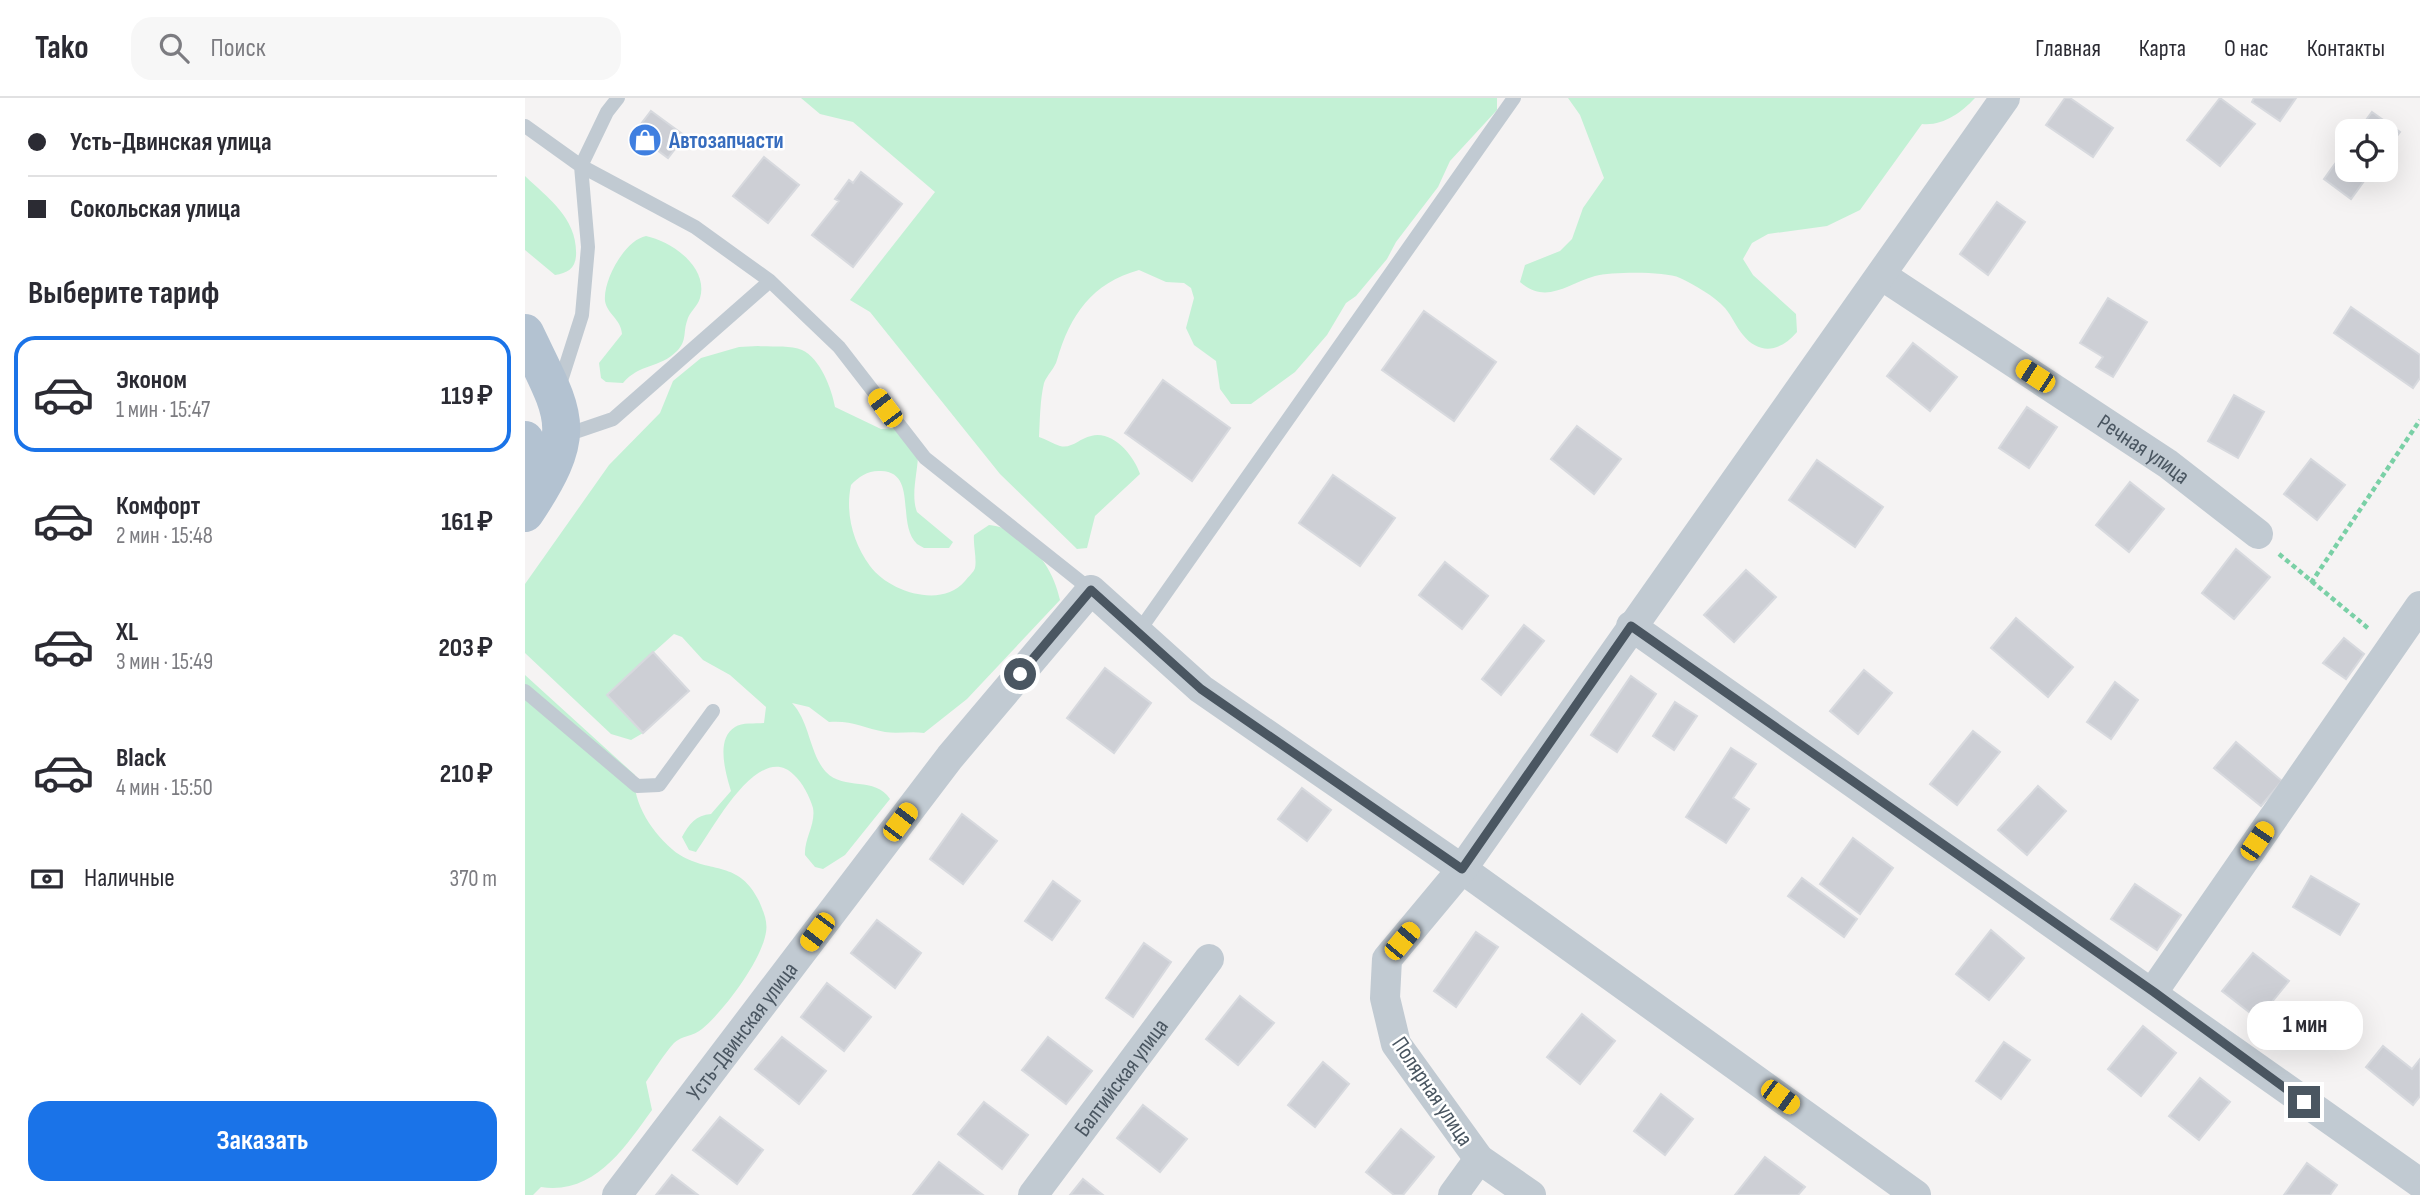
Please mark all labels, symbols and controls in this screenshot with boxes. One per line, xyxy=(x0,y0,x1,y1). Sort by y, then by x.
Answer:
search box xyxy=(131,17,621,80)
text: Tako xyxy=(35,28,89,68)
icon: search xyxy=(155,29,193,67)
text: Поиск xyxy=(211,33,265,64)
text: Главная xyxy=(2035,34,2101,63)
text: Карта xyxy=(2139,34,2186,63)
text: О нас xyxy=(2224,34,2269,63)
text: Контакты xyxy=(2307,34,2385,63)
map controls xyxy=(2335,119,2398,182)
button: locate xyxy=(2335,119,2398,182)
shop icon: Автозапчасти xyxy=(626,121,664,159)
text: Усть-Двинская улица xyxy=(70,127,272,158)
place label: Автозапчасти xyxy=(668,127,784,155)
text: Сокольская улица xyxy=(70,194,241,225)
text: Выберите тариф xyxy=(28,274,219,313)
car xyxy=(2012,356,2059,396)
icon: car xyxy=(32,363,95,426)
text: Эконом xyxy=(116,365,187,396)
text: 119 ₽ xyxy=(441,381,493,412)
car xyxy=(864,385,907,431)
text: 1 мин · 15:47 xyxy=(116,396,210,424)
street label: Речная улица xyxy=(2092,408,2195,491)
icon: car xyxy=(32,489,95,552)
text: Комфорт xyxy=(116,491,200,522)
text: 161 ₽ xyxy=(441,507,493,538)
text: 2 мин · 15:48 xyxy=(116,522,213,550)
icon: car xyxy=(32,615,95,678)
text: XL xyxy=(116,617,138,648)
text: 203 ₽ xyxy=(438,633,493,664)
text: 3 мин · 15:49 xyxy=(116,648,213,676)
route start xyxy=(1004,658,1036,690)
icon: car xyxy=(32,741,95,804)
text: Black xyxy=(116,743,166,774)
text: 210 ₽ xyxy=(440,759,493,790)
text: 4 мин · 15:50 xyxy=(116,774,213,802)
car xyxy=(879,799,922,845)
car xyxy=(2237,818,2278,864)
icon: cash xyxy=(28,860,66,898)
text: Наличные xyxy=(84,863,175,894)
text: 370 m xyxy=(450,865,497,893)
car xyxy=(796,909,839,955)
car xyxy=(1381,918,1424,964)
street label: Усть-Двинская улица xyxy=(681,957,804,1107)
callout: 1 мин xyxy=(2246,1000,2362,1049)
text: 1 мин xyxy=(2283,1011,2327,1039)
street label: Балтийская улица xyxy=(1069,1013,1175,1142)
street label: Полярная улица xyxy=(1385,1032,1479,1152)
car xyxy=(1757,1076,1804,1118)
route end xyxy=(2288,1086,2320,1118)
button: Заказать xyxy=(28,1101,497,1181)

